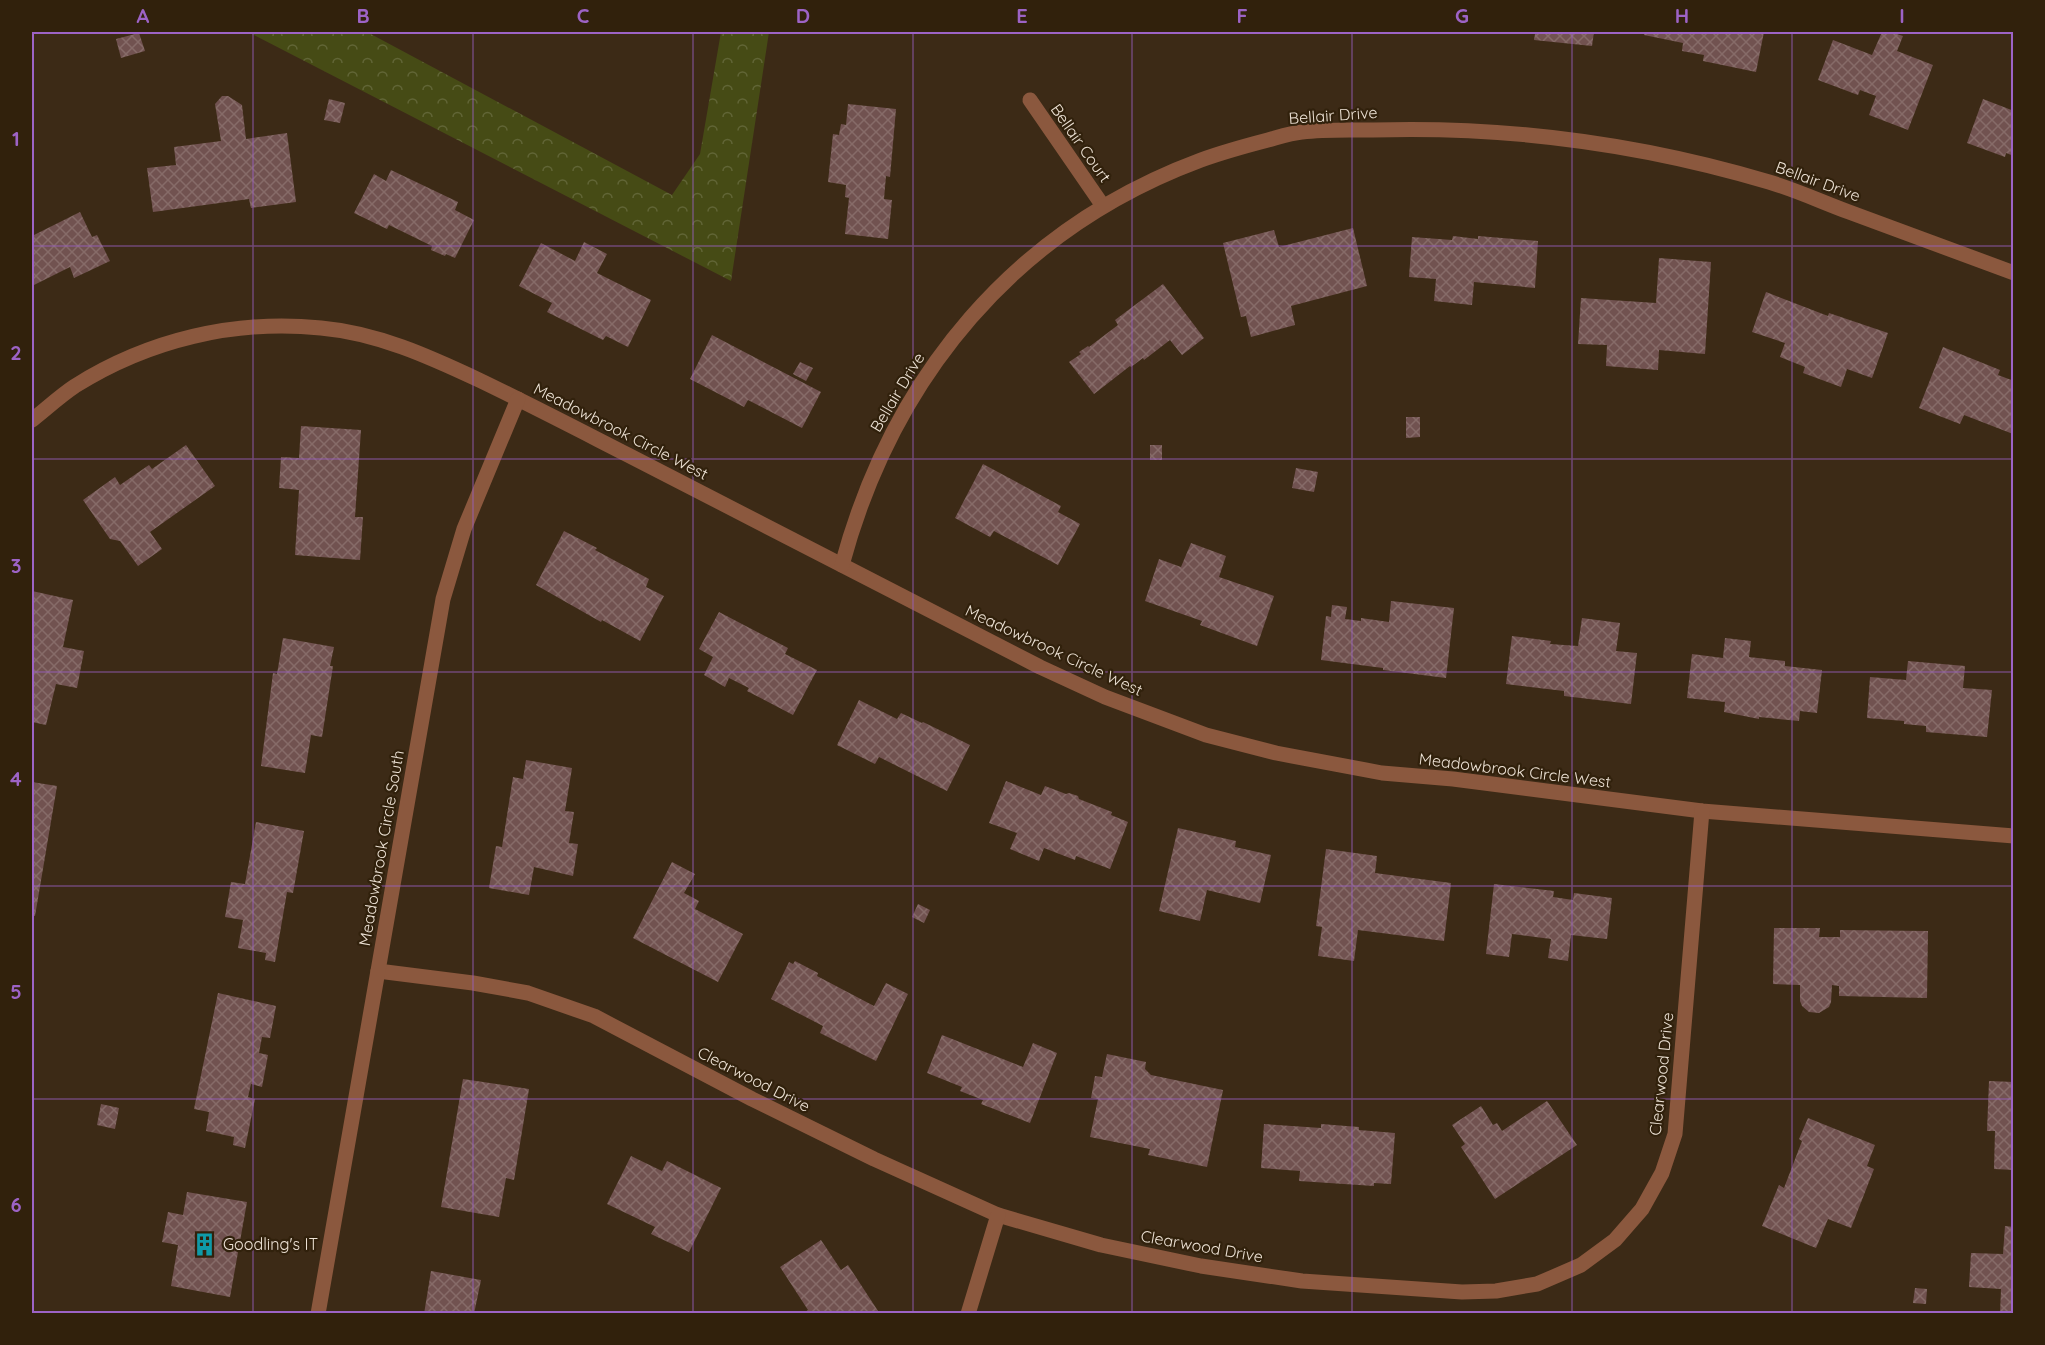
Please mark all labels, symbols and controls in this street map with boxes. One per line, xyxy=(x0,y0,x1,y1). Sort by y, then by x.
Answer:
text: A xyxy=(137,3,150,28)
text: B xyxy=(356,3,370,28)
text: C xyxy=(577,3,590,28)
text: D xyxy=(796,3,810,28)
text: E xyxy=(1016,3,1028,28)
text: F xyxy=(1236,3,1248,28)
text: G xyxy=(1455,3,1469,28)
text: H xyxy=(1675,3,1689,28)
text: I xyxy=(1899,3,1905,28)
street label: Bellair Court xyxy=(1047,100,1115,186)
street label: Bellair Drive xyxy=(1288,102,1378,128)
text: 1 xyxy=(12,126,20,151)
street label: Bellair Drive xyxy=(1773,156,1863,206)
text: 2 xyxy=(10,340,22,365)
street label: Bellair Drive xyxy=(866,349,928,435)
street label: Meadowbrook Circle West xyxy=(530,378,712,484)
text: 3 xyxy=(11,553,21,578)
street label: Meadowbrook Circle West xyxy=(962,600,1146,700)
street label: Meadowbrook Circle West xyxy=(1418,748,1612,792)
street label: Meadowbrook Circle South xyxy=(354,749,408,947)
text: 4 xyxy=(10,766,22,791)
text: 5 xyxy=(10,979,22,1004)
street label: Clearwood Drive xyxy=(1645,1011,1677,1137)
street label: Clearwood Drive xyxy=(694,1042,814,1116)
text: 6 xyxy=(10,1192,22,1217)
street label: Clearwood Drive xyxy=(1139,1225,1265,1267)
building icon: Goodling's IT xyxy=(192,1231,218,1257)
place label: Goodling's IT xyxy=(223,1234,318,1254)

